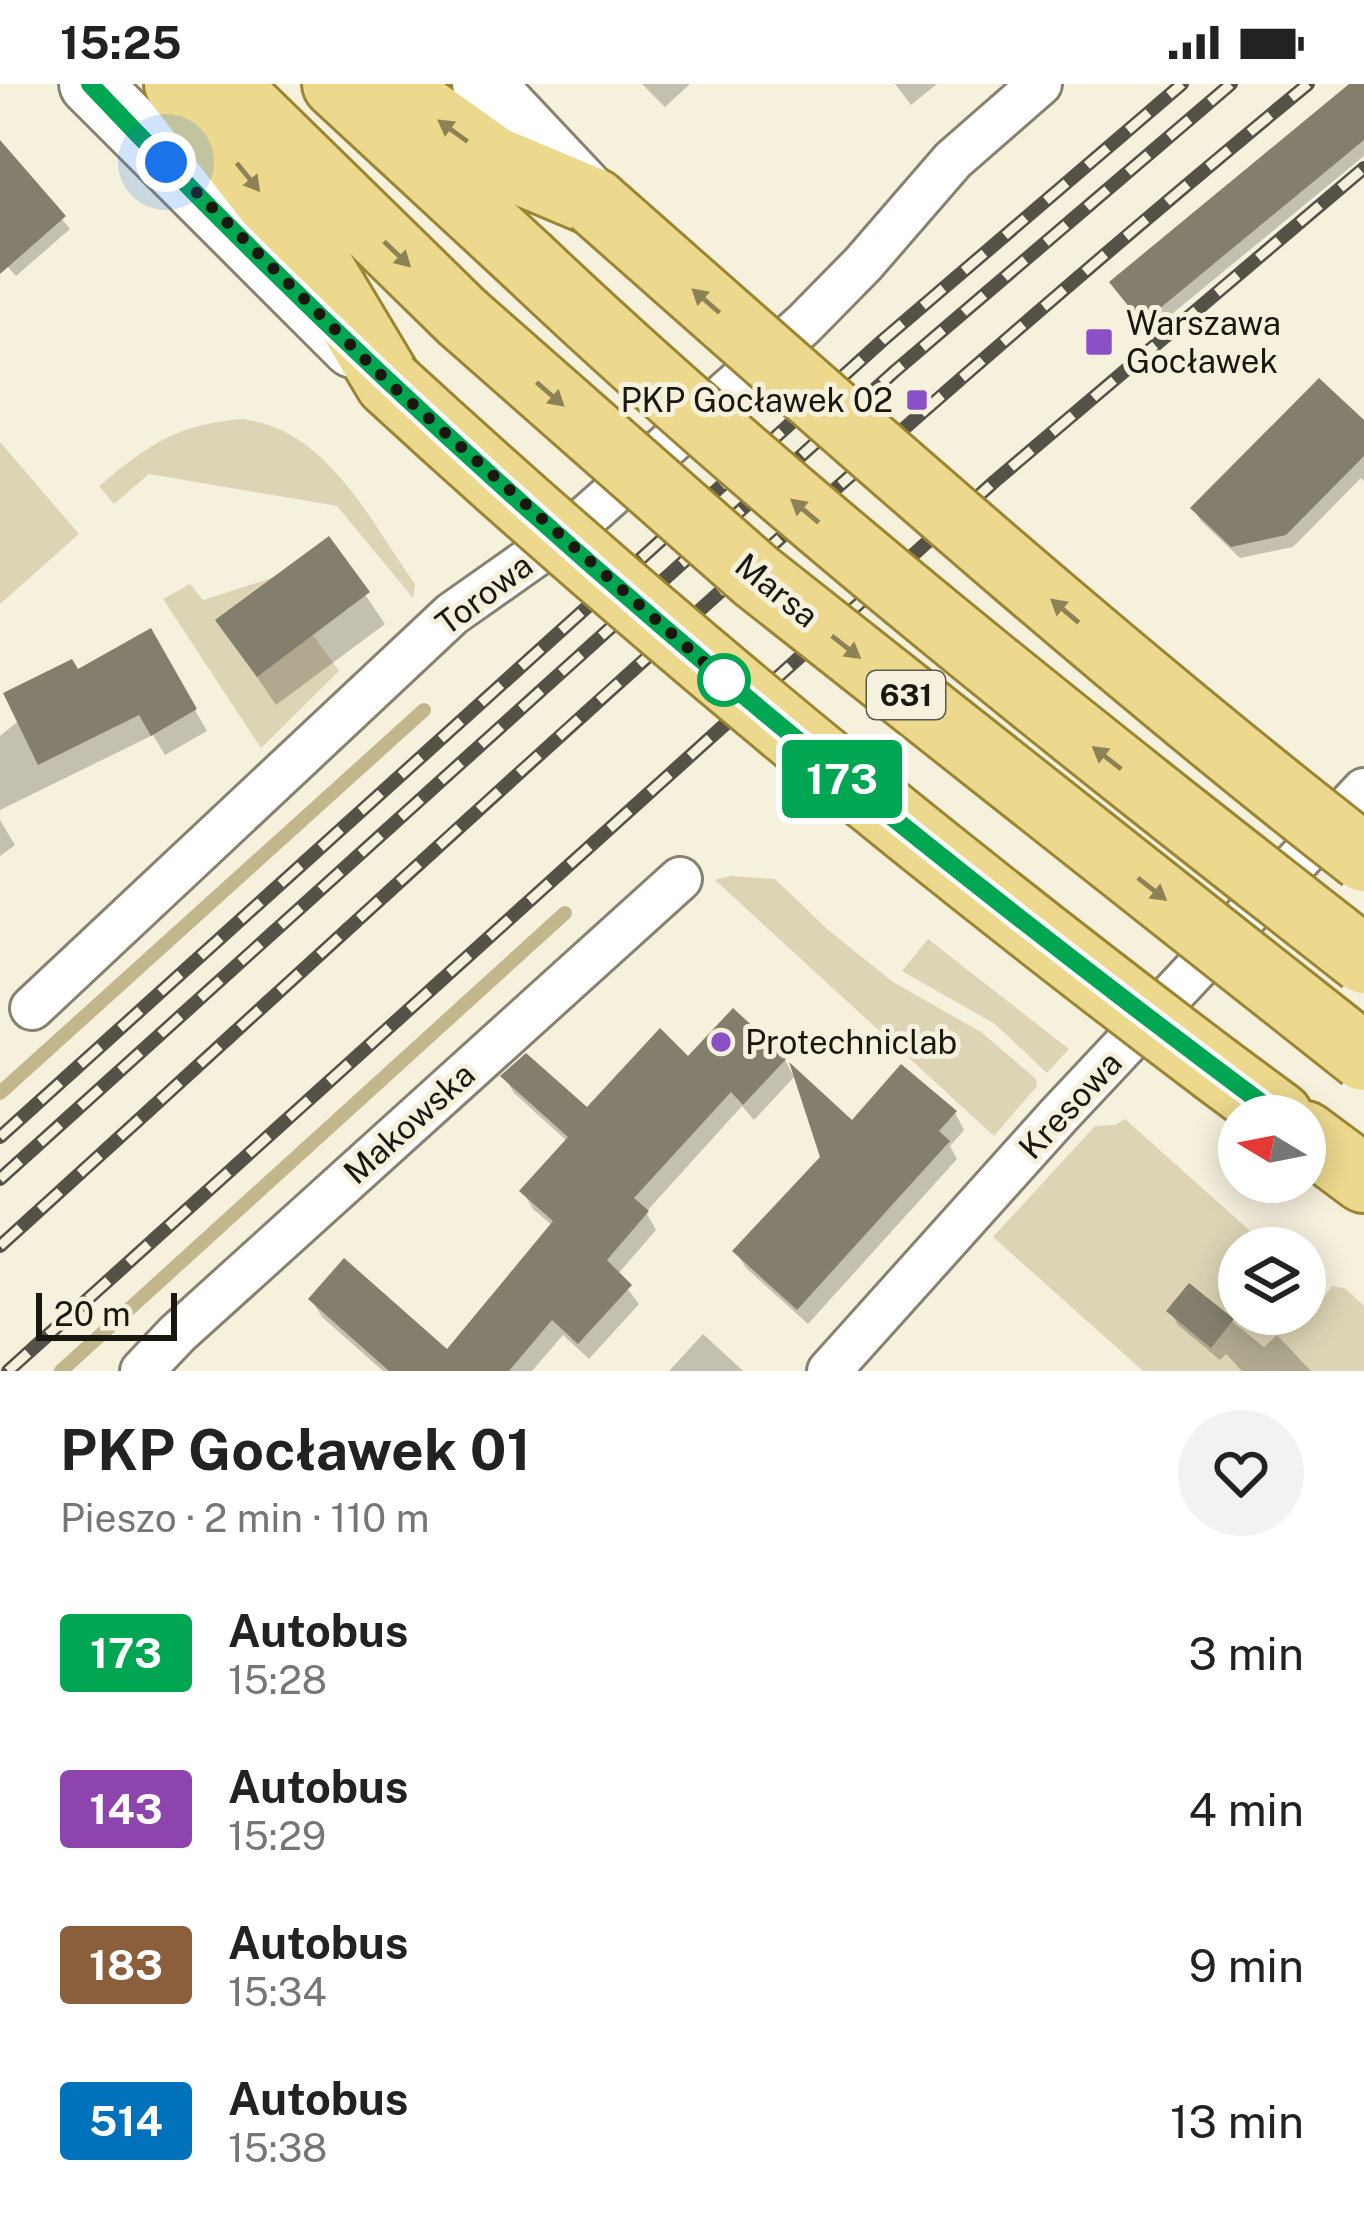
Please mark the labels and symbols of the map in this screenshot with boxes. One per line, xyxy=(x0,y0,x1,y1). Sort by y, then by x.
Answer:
one-way arrow xyxy=(437,120,469,143)
your location xyxy=(136,132,196,192)
one-way arrow xyxy=(235,162,260,193)
one-way arrow xyxy=(382,240,411,268)
one-way arrow xyxy=(691,288,721,315)
place label: Warszawa Gocławek xyxy=(1126,304,1281,380)
marker: Warszawa Gocławek xyxy=(1083,326,1115,358)
one-way arrow xyxy=(534,381,564,407)
place label: PKP Gocławek 02 xyxy=(621,381,893,419)
marker: PKP Gocławek 02 xyxy=(904,387,930,413)
one-way arrow xyxy=(790,498,820,524)
street label: Marsa xyxy=(728,545,826,635)
street label: Torowa xyxy=(428,546,540,642)
one-way arrow xyxy=(1050,598,1080,624)
one-way arrow xyxy=(831,634,862,659)
unlabelled marker xyxy=(699,655,749,705)
road number: 631 xyxy=(867,671,945,719)
line badge: 173 xyxy=(773,740,911,818)
one-way arrow xyxy=(1091,746,1122,771)
one-way arrow xyxy=(1137,876,1168,901)
place label: Protechniclab xyxy=(745,1023,957,1061)
marker: Protechniclab xyxy=(708,1029,734,1055)
street label: Kresowa xyxy=(1011,1044,1129,1166)
street label: Makowska xyxy=(336,1055,482,1191)
north arrow xyxy=(1218,1095,1326,1203)
scale bar xyxy=(36,1287,177,1340)

